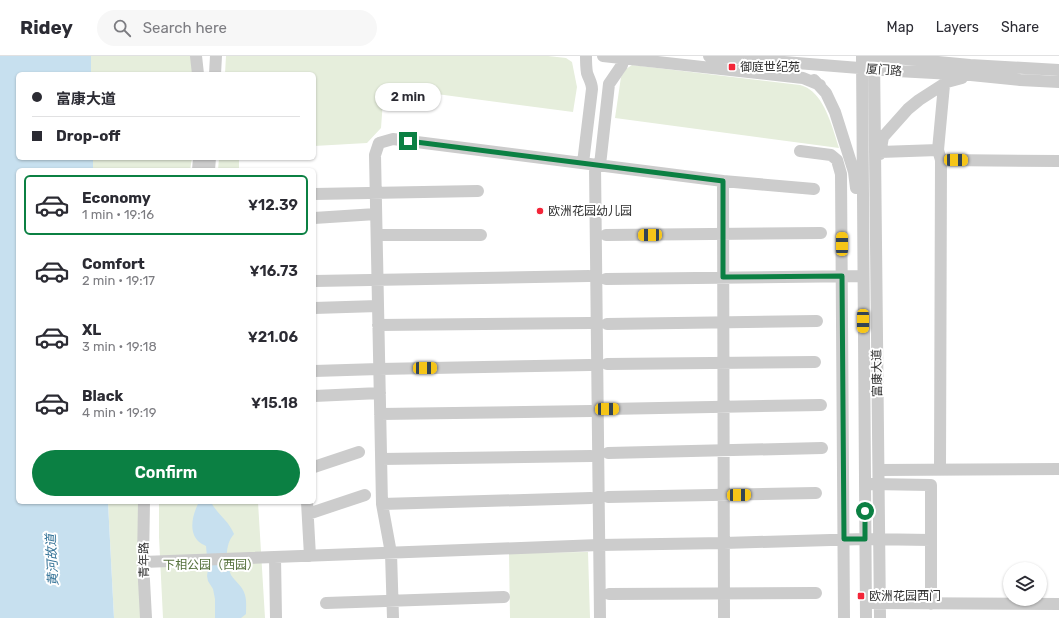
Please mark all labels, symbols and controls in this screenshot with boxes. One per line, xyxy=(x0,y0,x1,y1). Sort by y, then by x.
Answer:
search box xyxy=(97,10,377,46)
text: Ridey xyxy=(20,16,73,39)
icon: search xyxy=(111,17,133,39)
text: Search here xyxy=(143,19,227,37)
text: Map xyxy=(887,19,914,36)
text: Layers xyxy=(936,19,979,36)
text: Share xyxy=(1001,19,1039,36)
place label: 御庭世纪苑 xyxy=(740,60,800,74)
marker: 御庭世纪苑 xyxy=(727,62,737,72)
street label: 厦门路 xyxy=(866,62,902,78)
callout: 2 min xyxy=(375,83,441,111)
text: 2 min xyxy=(391,89,425,104)
text: 富康大道 xyxy=(56,90,116,108)
text: Drop-off xyxy=(56,127,120,145)
route end xyxy=(399,132,417,150)
car xyxy=(944,154,968,166)
icon: car xyxy=(34,187,70,223)
text: Economy xyxy=(82,189,151,207)
text: ¥12.39 xyxy=(248,196,298,214)
place label: 欧洲花园幼儿园 xyxy=(548,204,632,218)
marker: 欧洲花园幼儿园 xyxy=(535,206,545,216)
text: 1 min · 19:16 xyxy=(82,207,154,222)
car xyxy=(638,229,662,241)
car xyxy=(836,232,848,256)
icon: car xyxy=(34,253,70,289)
text: Comfort xyxy=(82,255,145,273)
text: ¥16.73 xyxy=(249,262,298,280)
text: 2 min · 19:17 xyxy=(82,273,155,288)
car xyxy=(857,309,869,333)
icon: car xyxy=(34,319,70,355)
text: XL xyxy=(82,321,101,339)
text: ¥21.06 xyxy=(248,328,298,346)
text: 3 min · 19:18 xyxy=(82,339,157,354)
street label: 富康大道 xyxy=(870,349,884,397)
car xyxy=(413,362,437,374)
icon: car xyxy=(34,385,70,421)
text: Black xyxy=(82,387,123,405)
text: ¥15.18 xyxy=(251,394,298,412)
car xyxy=(595,403,619,415)
text: 4 min · 19:19 xyxy=(82,405,156,420)
button: Confirm xyxy=(32,450,300,496)
car xyxy=(727,489,751,501)
route start xyxy=(856,502,874,520)
water label: 黄河故道 xyxy=(43,532,61,586)
street label: 青年路 xyxy=(137,542,151,578)
park label: 下相公园（西园） xyxy=(163,558,259,572)
map controls xyxy=(1003,562,1047,606)
button: layers xyxy=(1003,562,1047,606)
place label: 欧洲花园西门 xyxy=(869,589,941,603)
marker: 欧洲花园西门 xyxy=(856,591,866,601)

